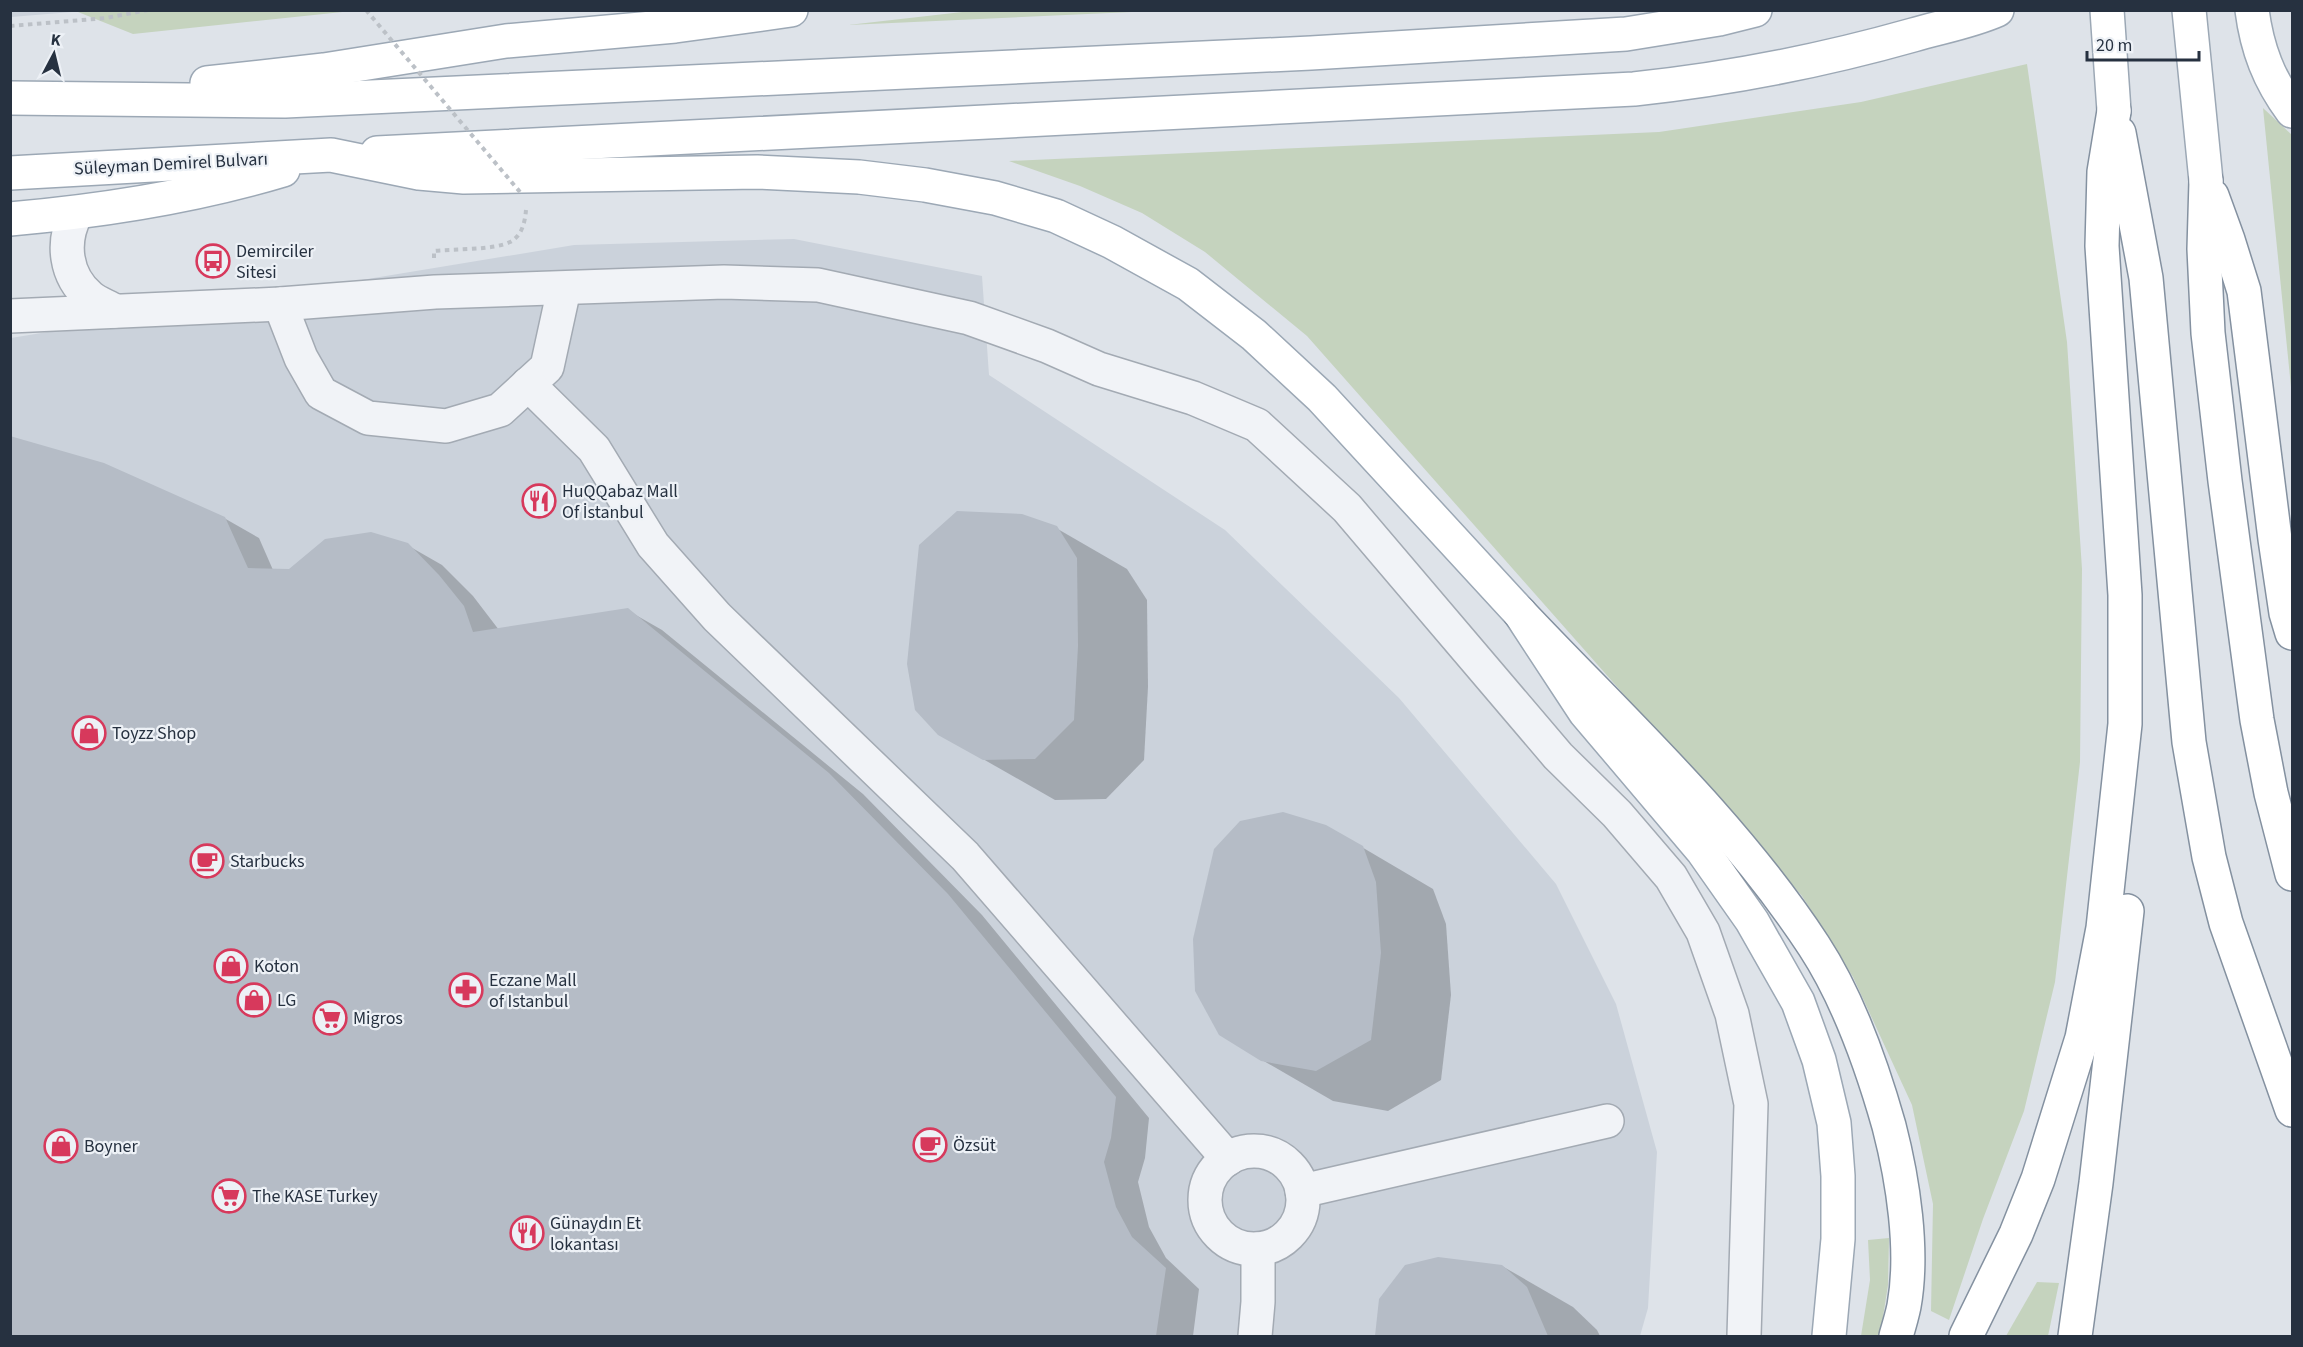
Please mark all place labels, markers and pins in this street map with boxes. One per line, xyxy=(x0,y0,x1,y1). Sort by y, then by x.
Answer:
place label: Demirciler Sitesi xyxy=(236,239,315,285)
bus stop icon: Demirciler Sitesi xyxy=(195,243,231,279)
place label: HuQQabaz Mall Of İstanbul xyxy=(562,479,678,525)
restaurant icon: HuQQabaz Mall Of İstanbul xyxy=(521,483,557,519)
shop icon: Toyzz Shop xyxy=(71,715,107,751)
place label: Toyzz Shop xyxy=(112,721,196,746)
cafe icon: Starbucks xyxy=(189,843,225,879)
place label: Starbucks xyxy=(230,849,305,874)
shop icon: Koton xyxy=(213,948,249,984)
place label: Koton xyxy=(254,954,299,979)
place label: Eczane Mall of Istanbul xyxy=(489,968,577,1014)
pharmacy icon: Eczane Mall of Istanbul xyxy=(448,972,484,1008)
shop icon: LG xyxy=(236,982,272,1018)
place label: LG xyxy=(277,988,296,1013)
supermarket icon: Migros xyxy=(312,1000,348,1036)
place label: Migros xyxy=(353,1006,403,1031)
cafe icon: Özsüt xyxy=(912,1127,948,1163)
shop icon: Boyner xyxy=(43,1128,79,1164)
place label: Özsüt xyxy=(953,1133,996,1158)
place label: Boyner xyxy=(84,1134,138,1159)
supermarket icon: The KASE Turkey xyxy=(211,1178,247,1214)
place label: The KASE Turkey xyxy=(252,1184,378,1209)
place label: Günaydın Et lokantası xyxy=(550,1211,641,1257)
restaurant icon: Günaydın Et lokantası xyxy=(509,1215,545,1251)

